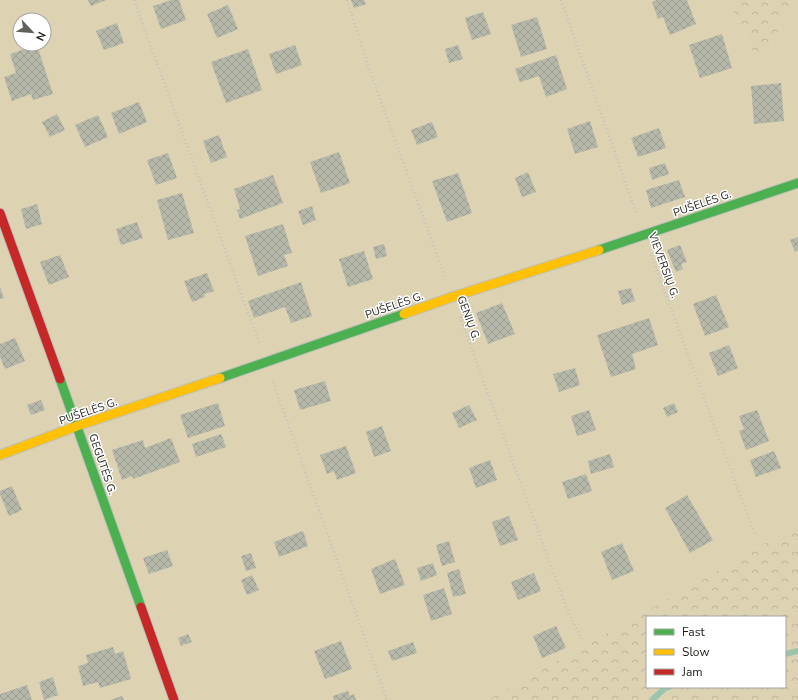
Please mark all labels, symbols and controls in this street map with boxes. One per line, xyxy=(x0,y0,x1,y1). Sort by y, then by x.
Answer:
north arrow xyxy=(12,12,52,52)
text: N xyxy=(32,29,49,43)
street label: PUŠELĖS G. xyxy=(671,186,733,220)
street label: VIEVERSIŲ G. xyxy=(644,229,682,300)
street label: PUŠELĖS G. xyxy=(363,288,425,322)
street label: GENIŲ G. xyxy=(453,294,484,343)
street label: PUŠELĖS G. xyxy=(57,394,119,428)
street label: GEGUTĖS G. xyxy=(85,432,120,497)
legend xyxy=(646,616,786,688)
text: Fast xyxy=(682,624,705,640)
text: Slow xyxy=(682,644,710,660)
text: Jam xyxy=(681,664,703,680)

